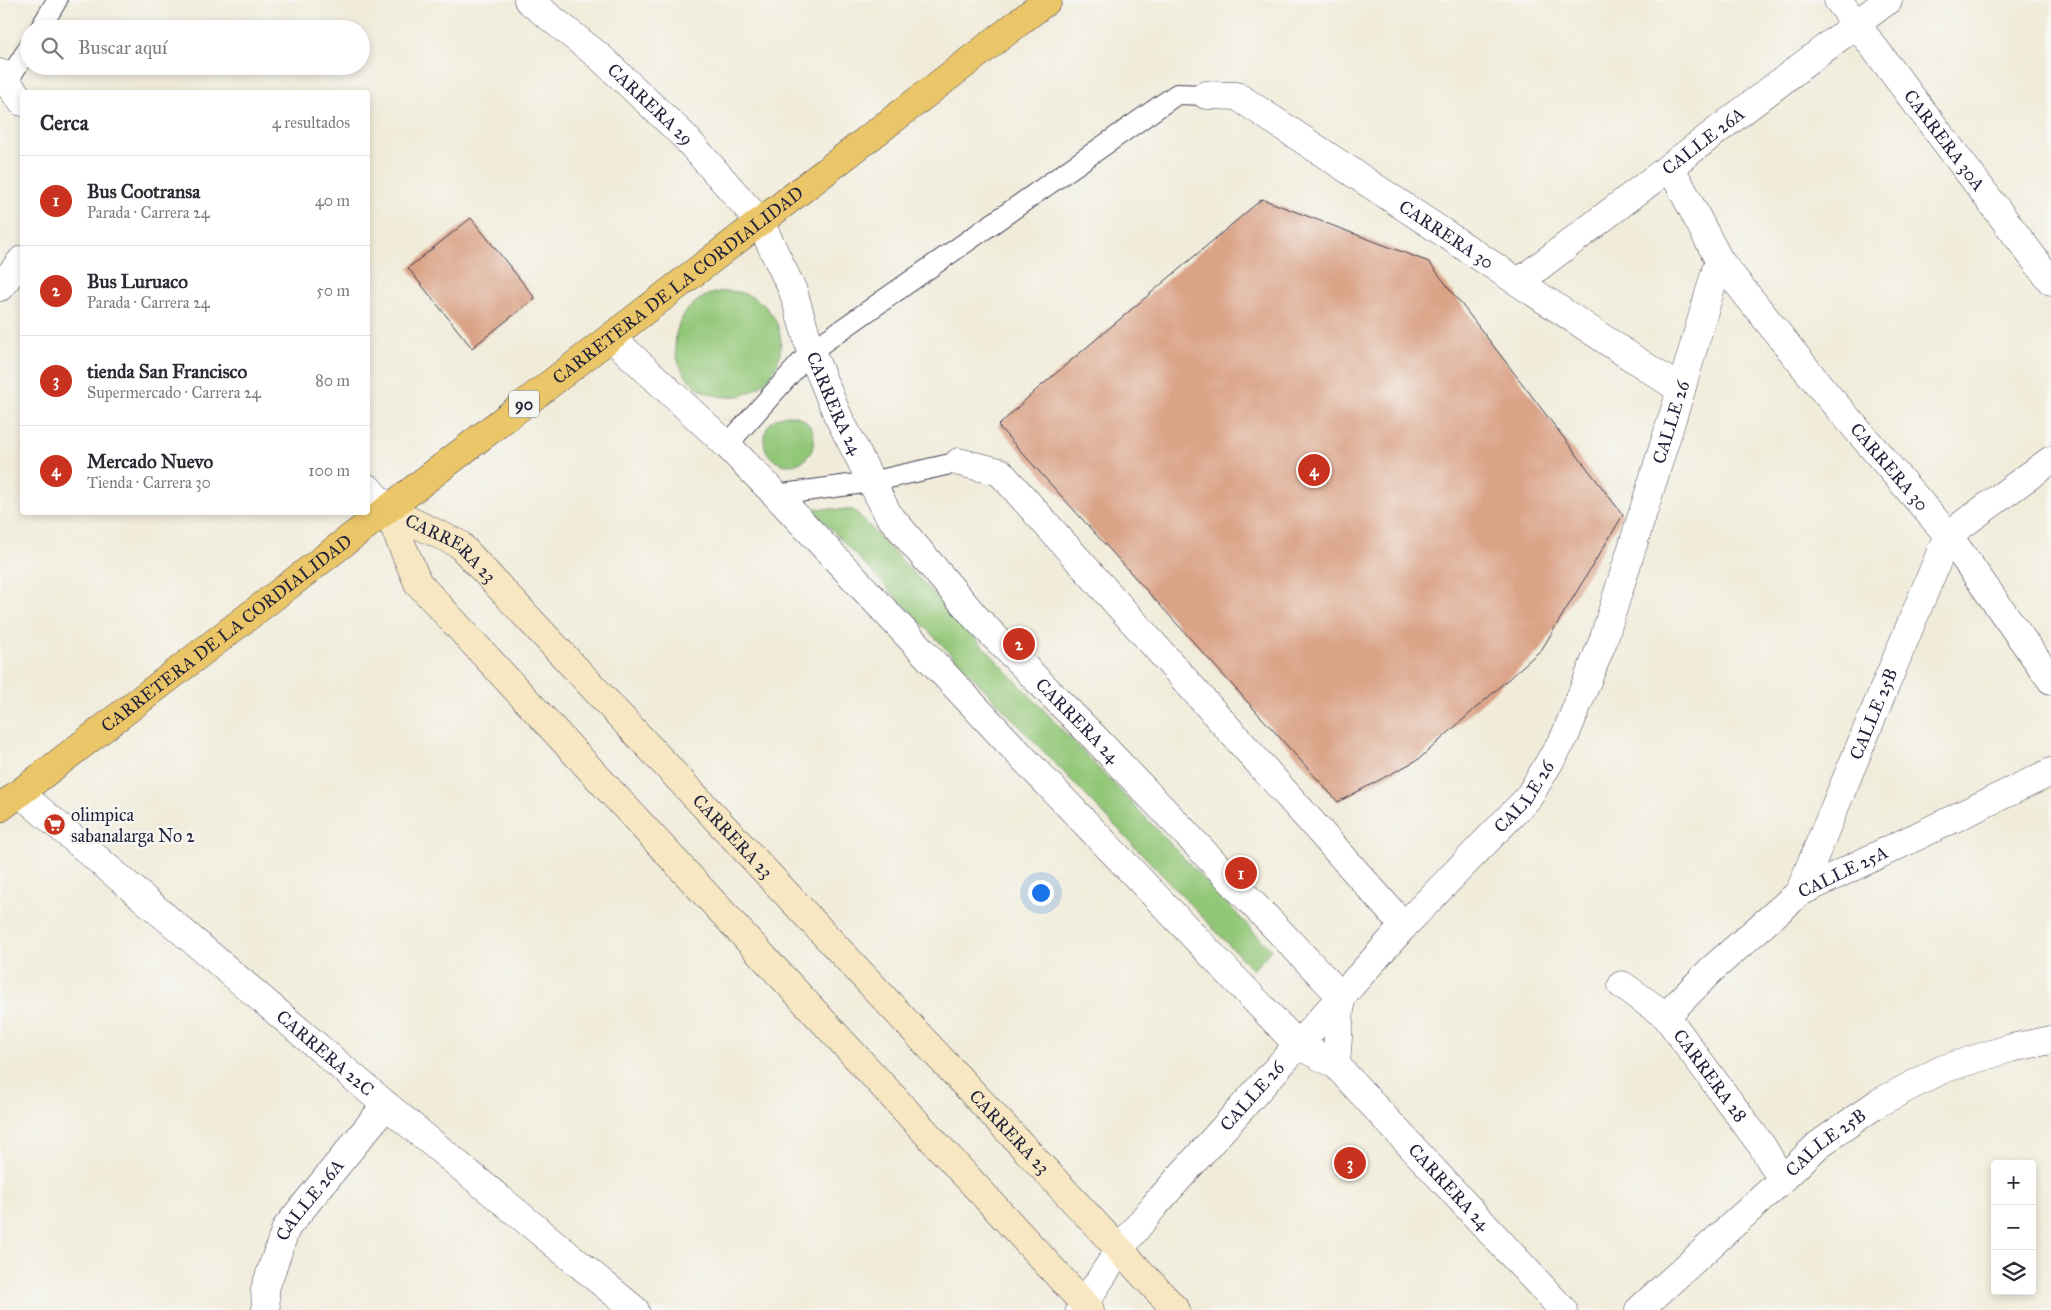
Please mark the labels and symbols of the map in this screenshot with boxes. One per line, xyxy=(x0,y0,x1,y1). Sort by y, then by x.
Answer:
street label: CARRERA 29 xyxy=(603,59,698,150)
street label: CARRERA 30A xyxy=(1899,85,1990,195)
street label: CALLE 26A xyxy=(1658,103,1749,180)
street label: CARRETERA DE LA CORDIALIDAD xyxy=(548,182,808,389)
street label: CARRERA 30 xyxy=(1395,195,1498,274)
street label: CARRERA 24 xyxy=(802,348,867,459)
street label: CALLE 26 xyxy=(1648,377,1694,466)
road number: 90 xyxy=(509,390,539,418)
street label: CARRERA 30 xyxy=(1845,418,1933,515)
pin: 4 xyxy=(1298,451,1330,489)
street label: CARRERA 23 xyxy=(402,509,501,587)
street label: CARRETERA DE LA CORDIALIDAD xyxy=(97,530,356,737)
pin: 2 xyxy=(1003,625,1035,663)
street label: CALLE 25B xyxy=(1845,665,1902,763)
street label: CARRERA 24 xyxy=(1031,674,1125,768)
street label: CALLE 26 xyxy=(1489,756,1559,837)
street label: CARRERA 23 xyxy=(688,790,777,883)
place label: olimpica sabanalarga No 2 xyxy=(71,804,195,848)
supermarket icon: olimpica sabanalarga No 2 xyxy=(43,813,67,837)
street label: CALLE 25A xyxy=(1794,841,1891,903)
pin: 1 xyxy=(1225,854,1257,892)
your location xyxy=(1028,880,1054,906)
street label: CARRERA 22C xyxy=(272,1005,378,1101)
street label: CARRERA 28 xyxy=(1669,1025,1752,1126)
street label: CALLE 26 xyxy=(1215,1056,1289,1136)
street label: CARRERA 23 xyxy=(965,1085,1054,1179)
street label: CALLE 25B xyxy=(1781,1104,1870,1181)
street label: CARRERA 24 xyxy=(1403,1139,1495,1236)
pin: 3 xyxy=(1334,1144,1366,1182)
street label: CALLE 26A xyxy=(272,1155,348,1243)

